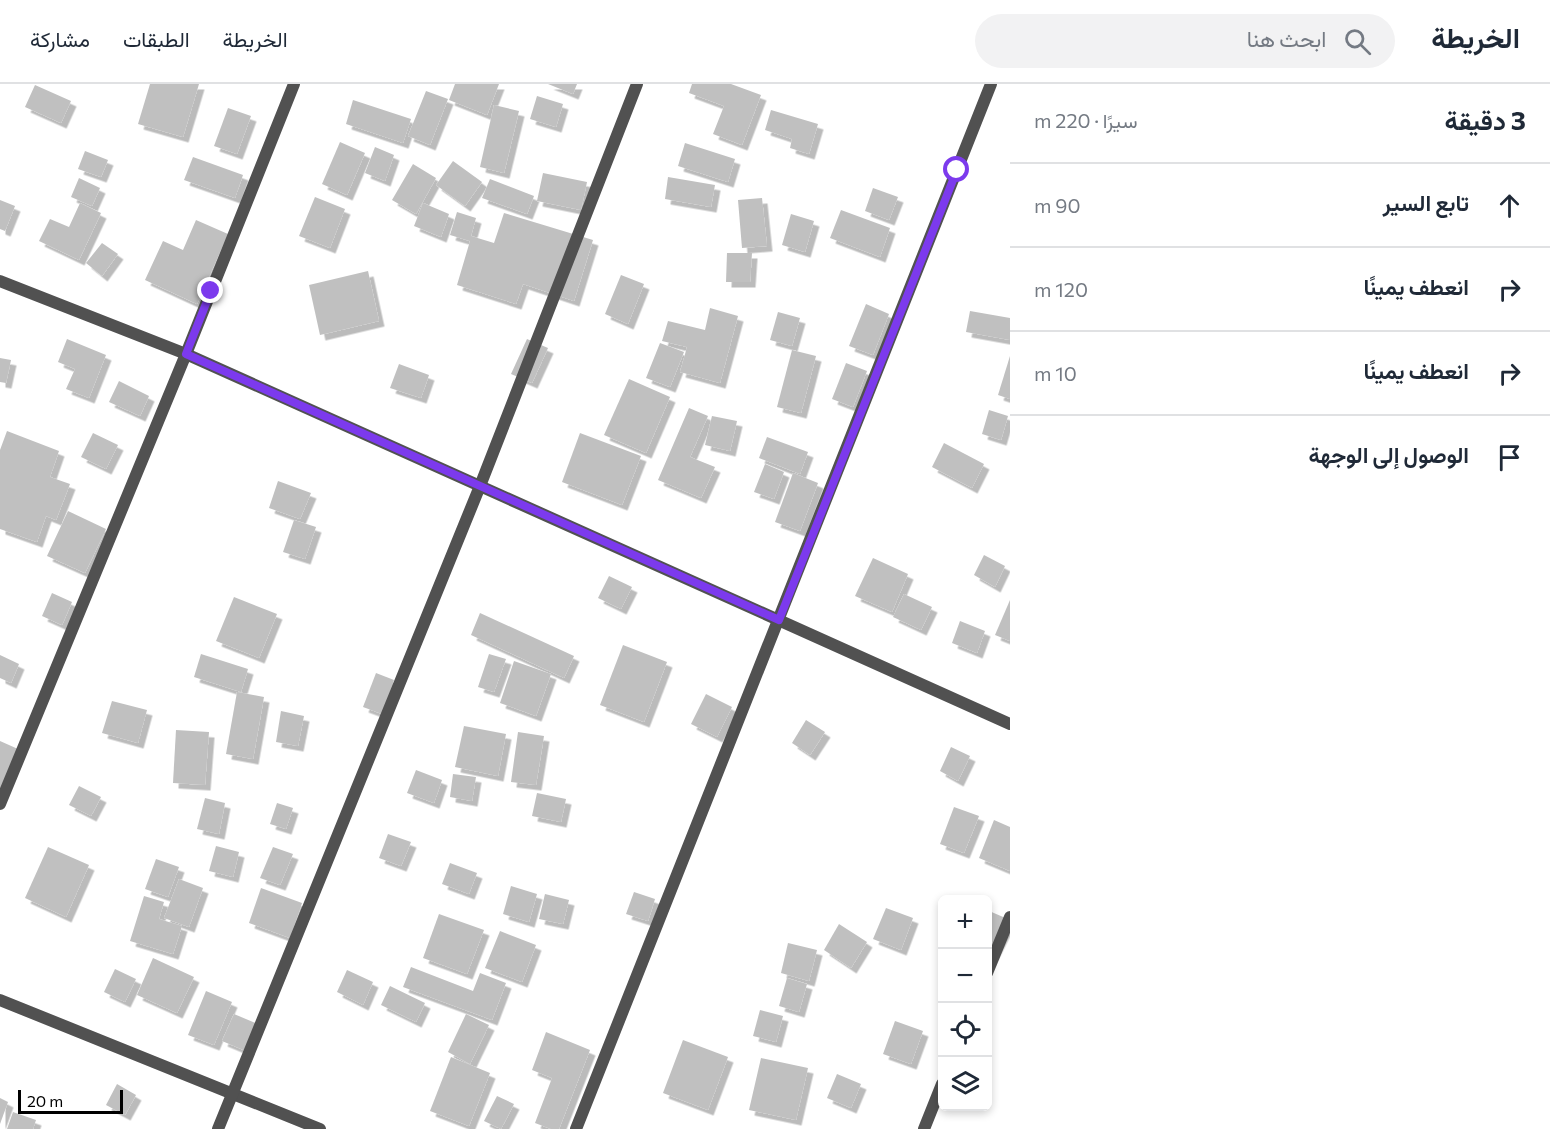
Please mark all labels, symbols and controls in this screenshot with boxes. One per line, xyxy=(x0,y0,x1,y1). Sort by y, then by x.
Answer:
search box xyxy=(975,14,1395,68)
text: الخريطة xyxy=(1431,20,1520,54)
text: ابحث هنا xyxy=(1247,25,1326,52)
icon: search xyxy=(1341,25,1374,58)
text: مشاركة xyxy=(30,26,90,51)
text: الطبقات xyxy=(123,26,190,51)
text: الخريطة xyxy=(223,26,288,51)
text: 3 دقيقة xyxy=(1445,104,1526,135)
text: سيرًا · 220 m xyxy=(1034,108,1138,132)
route start xyxy=(943,156,969,182)
text: تابع السير xyxy=(1383,189,1469,216)
icon: ahead xyxy=(1493,189,1526,222)
text: 90 m xyxy=(1034,193,1081,217)
text: انعطف يمينًا xyxy=(1363,273,1469,300)
icon: right xyxy=(1493,273,1526,306)
route end xyxy=(197,277,223,303)
text: 120 m xyxy=(1034,277,1088,301)
text: انعطف يمينًا xyxy=(1363,357,1469,384)
icon: right xyxy=(1493,357,1526,390)
text: 10 m xyxy=(1034,361,1077,385)
text: الوصول إلى الوجهة xyxy=(1309,441,1469,468)
icon: arrive xyxy=(1493,441,1526,474)
map controls xyxy=(938,895,992,1111)
button: + xyxy=(938,895,992,949)
button: − xyxy=(938,949,992,1003)
button: locate xyxy=(938,1003,992,1057)
button: layers xyxy=(938,1057,992,1111)
scale bar xyxy=(18,1087,123,1114)
text: 20 m xyxy=(27,1091,63,1110)

